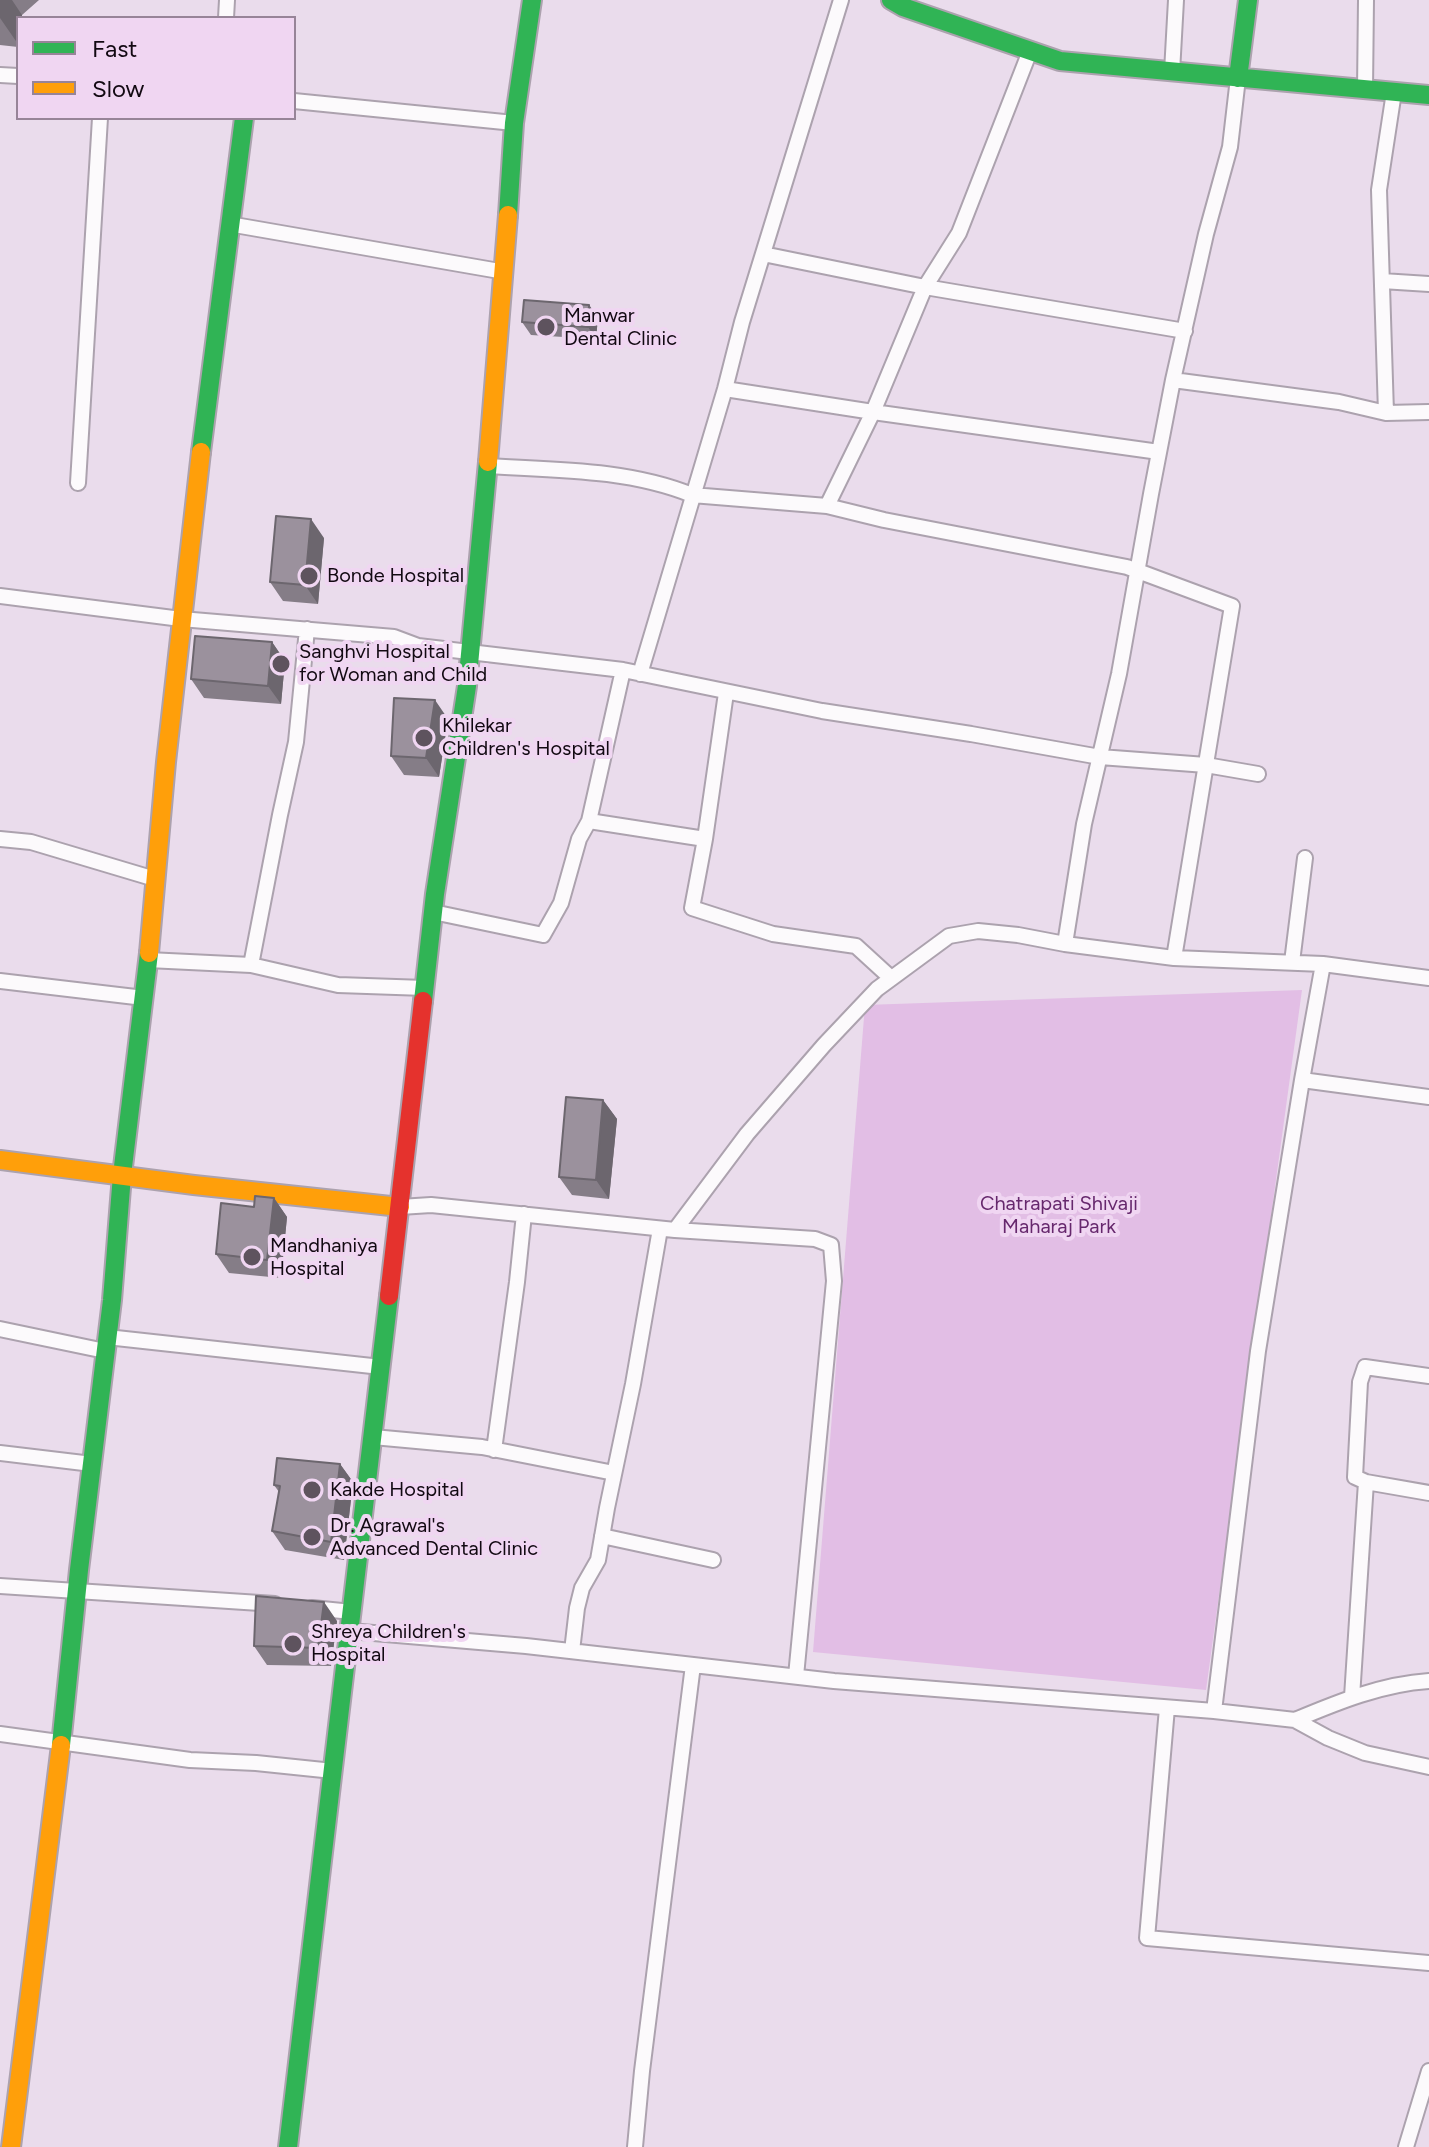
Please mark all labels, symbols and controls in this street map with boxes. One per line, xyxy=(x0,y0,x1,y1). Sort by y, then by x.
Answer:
legend xyxy=(16,16,296,120)
text: Fast xyxy=(92,34,137,63)
text: Slow xyxy=(92,74,144,103)
place label: Manwar Dental Clinic xyxy=(564,304,677,351)
marker: Manwar Dental Clinic xyxy=(535,316,557,338)
place label: Bonde Hospital xyxy=(327,564,464,588)
marker: Bonde Hospital xyxy=(298,565,320,587)
place label: Sanghvi Hospital for Woman and Child xyxy=(299,640,487,687)
marker: Sanghvi Hospital for Woman and Child xyxy=(270,653,292,675)
place label: Khilekar Children's Hospital xyxy=(442,714,610,761)
marker: Khilekar Children's Hospital xyxy=(413,727,435,749)
park label: Chatrapati Shivaji Maharaj Park xyxy=(980,1192,1138,1239)
place label: Mandhaniya Hospital xyxy=(270,1234,378,1281)
marker: Mandhaniya Hospital xyxy=(241,1246,263,1268)
place label: Kakde Hospital xyxy=(330,1478,464,1502)
marker: Kakde Hospital xyxy=(301,1479,323,1501)
place label: Dr. Agrawal's Advanced Dental Clinic xyxy=(330,1514,538,1561)
marker: Dr. Agrawal's Advanced Dental Clinic xyxy=(301,1526,323,1548)
place label: Shreya Children's Hospital xyxy=(311,1620,466,1667)
marker: Shreya Children's Hospital xyxy=(282,1633,304,1655)

